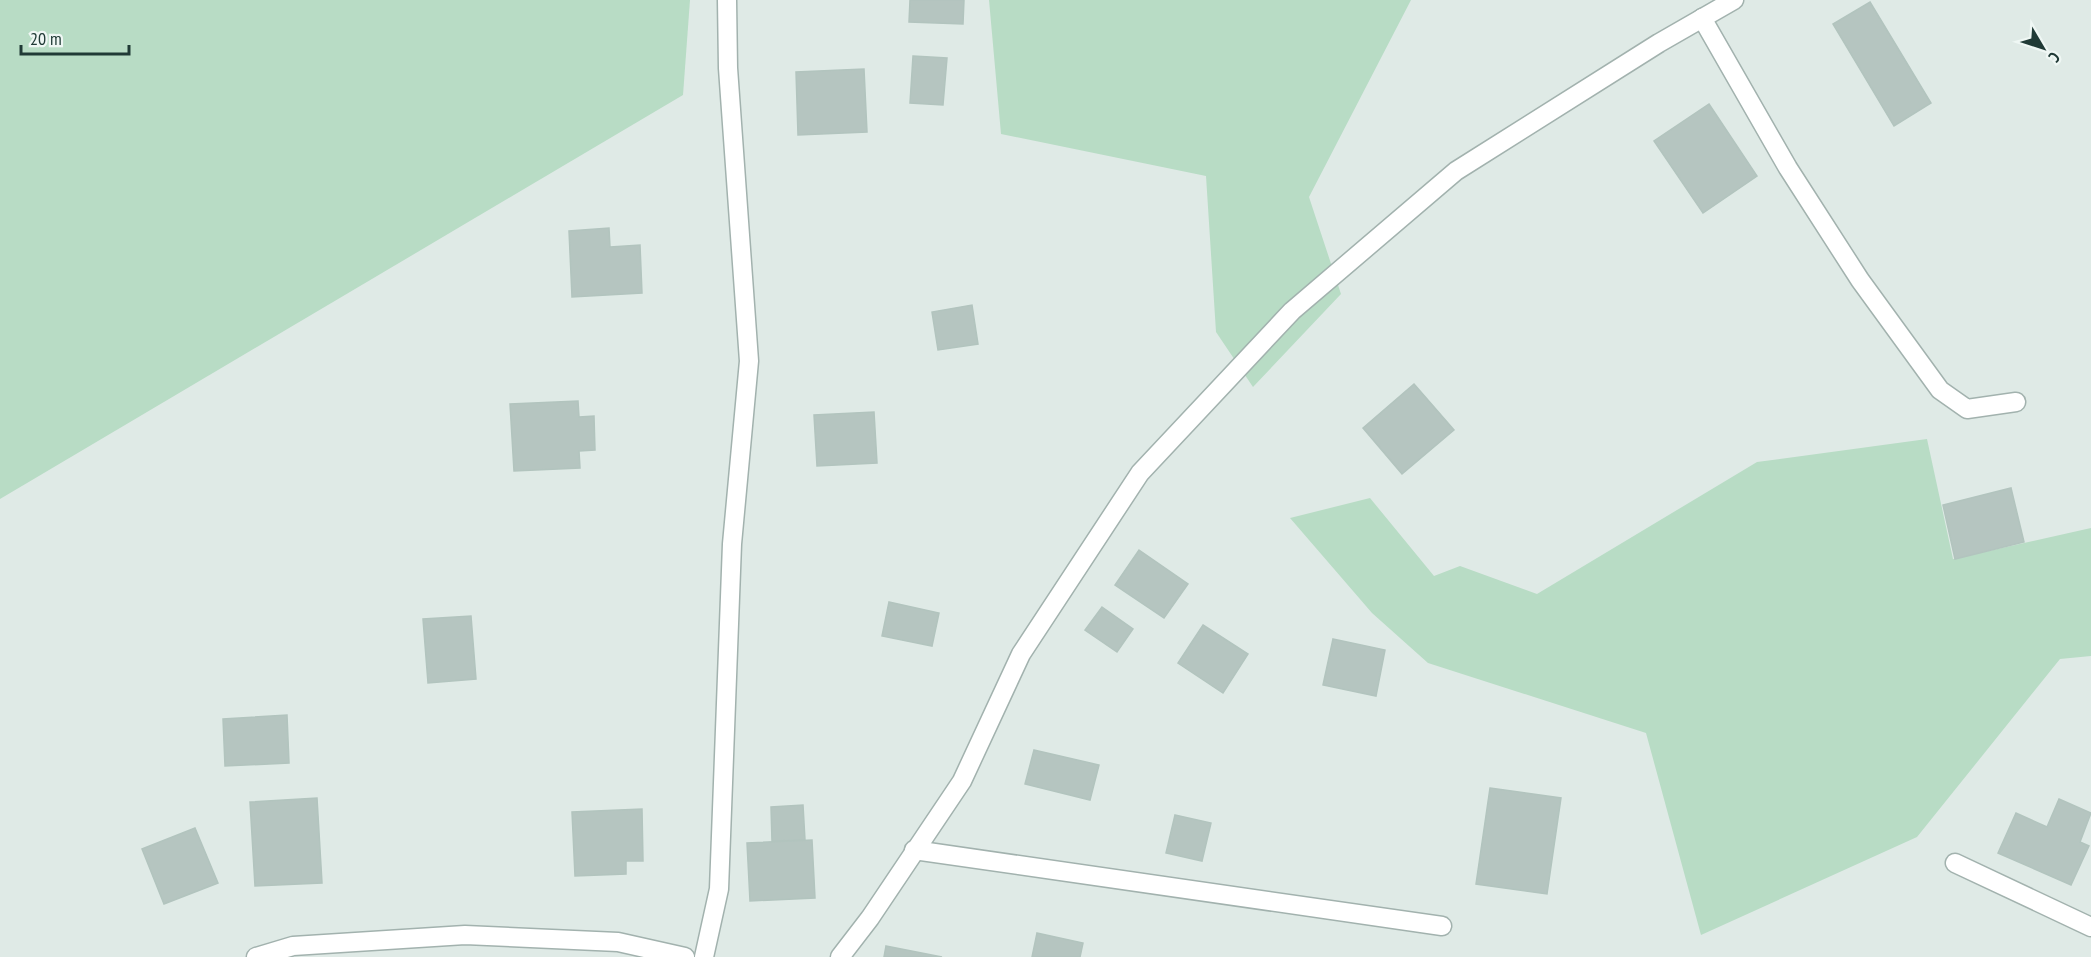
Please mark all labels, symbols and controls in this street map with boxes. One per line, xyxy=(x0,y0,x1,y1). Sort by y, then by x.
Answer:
scale bar xyxy=(21,18,129,56)
north arrow xyxy=(2013,18,2073,78)
text: 20 m xyxy=(30,27,62,50)
text: С xyxy=(2044,48,2065,67)

